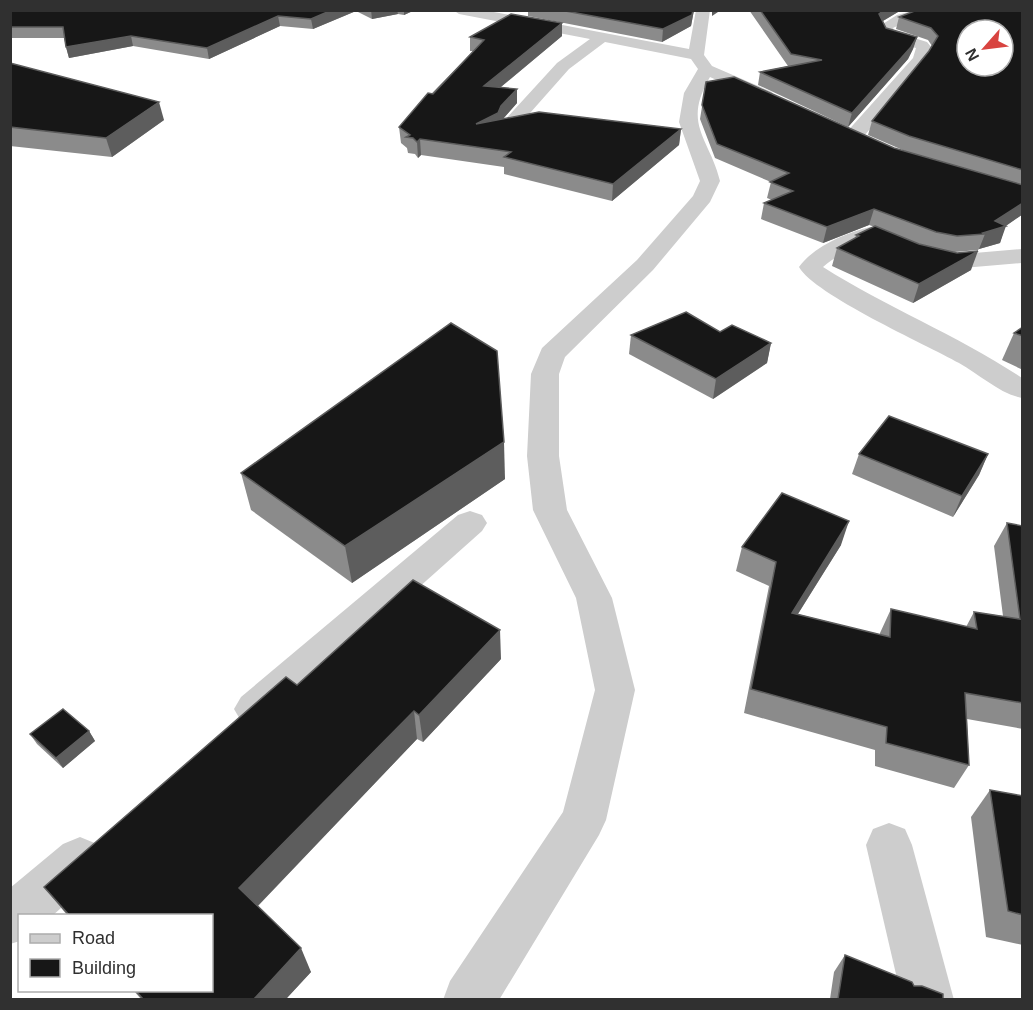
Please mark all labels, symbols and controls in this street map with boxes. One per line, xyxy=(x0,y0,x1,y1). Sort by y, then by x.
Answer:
north arrow xyxy=(955,18,1015,78)
text: N xyxy=(962,46,982,64)
legend xyxy=(18,914,213,992)
text: Road xyxy=(72,928,115,948)
text: Building xyxy=(72,958,136,978)

